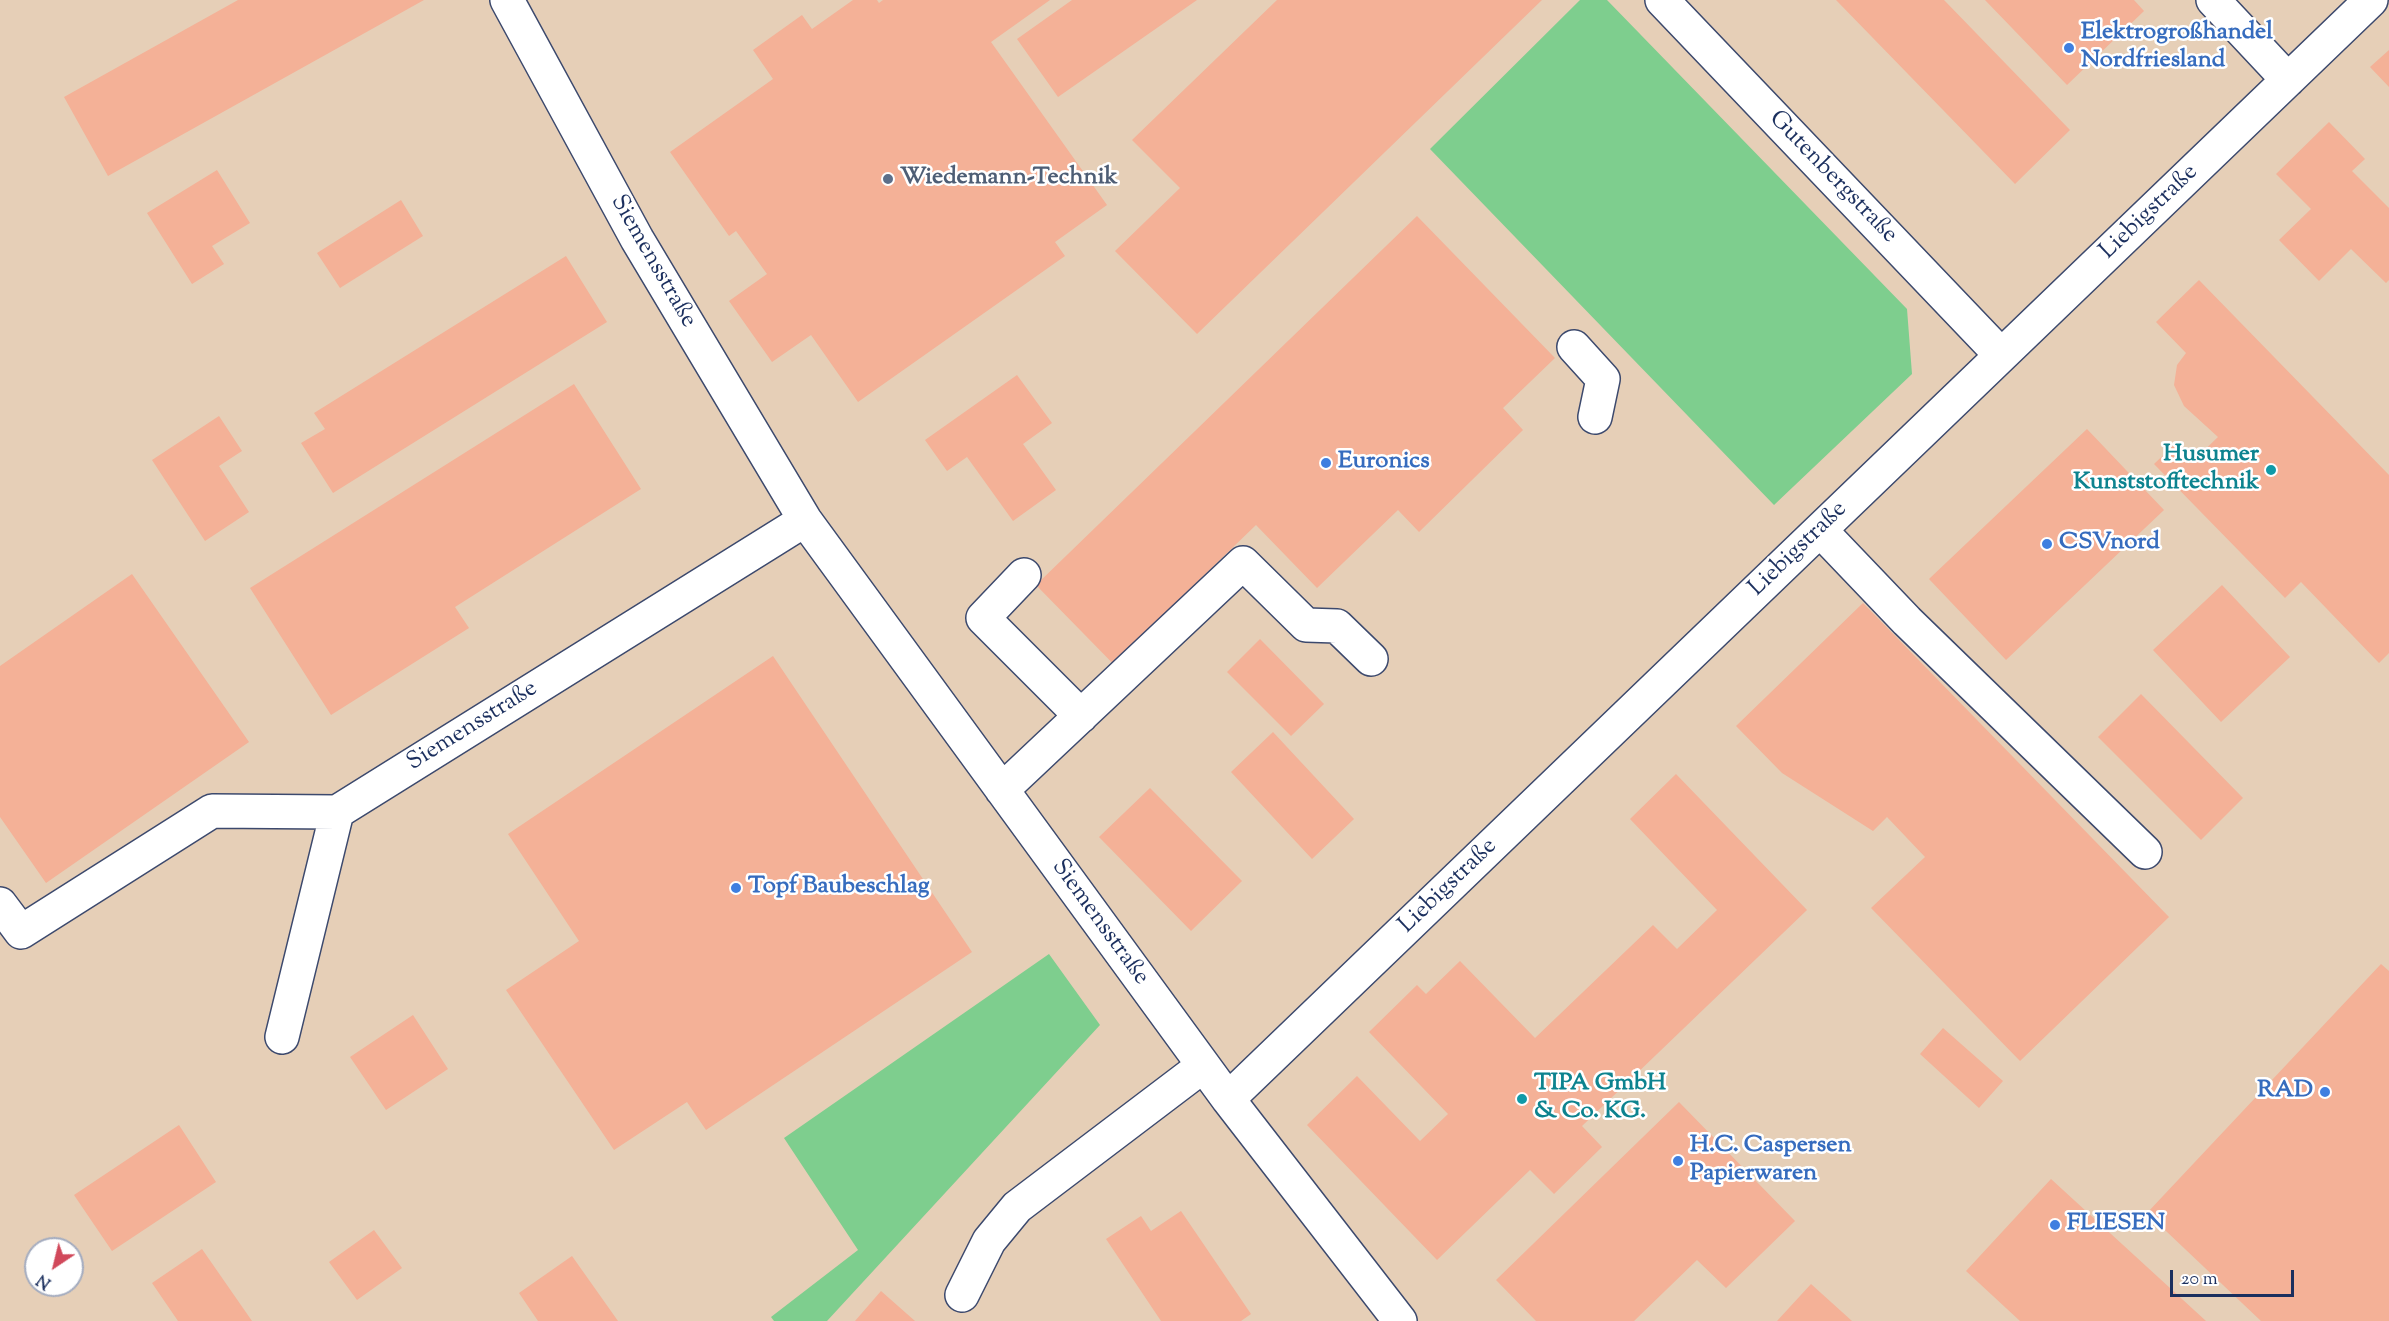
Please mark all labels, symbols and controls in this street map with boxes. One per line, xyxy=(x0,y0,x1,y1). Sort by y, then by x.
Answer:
place label: Elektrogroßhandel Nordfriesland xyxy=(2081,20,2273,76)
marker: Elektrogroßhandel Nordfriesland xyxy=(2062,41,2076,55)
street label: Gutenbergstraße xyxy=(1761,106,1903,250)
street label: Liebigstraße xyxy=(2095,159,2205,267)
place label: Wiedemann-Technik xyxy=(900,165,1118,193)
marker: Wiedemann-Technik xyxy=(881,172,895,186)
street label: Siemensstraße xyxy=(602,191,702,333)
place label: Husumer Kunststofftechnik xyxy=(2073,442,2259,498)
place label: Euronics xyxy=(1338,449,1430,477)
marker: Euronics xyxy=(1319,456,1333,470)
marker: Husumer Kunststofftechnik xyxy=(2264,463,2278,477)
street label: Liebigstraße xyxy=(1744,496,1854,604)
place label: CSVnord xyxy=(2059,530,2160,558)
marker: CSVnord xyxy=(2040,537,2054,551)
street label: Siemensstraße xyxy=(403,676,543,778)
street label: Liebigstraße xyxy=(1394,833,1504,941)
street label: Siemensstraße xyxy=(1044,855,1154,991)
place label: Topf Baubeschlag xyxy=(748,874,929,902)
marker: Topf Baubeschlag xyxy=(729,881,743,895)
place label: TIPA GmbH & Co. KG. xyxy=(1534,1071,1666,1127)
place label: RAD xyxy=(2257,1078,2313,1106)
marker: RAD xyxy=(2318,1085,2332,1099)
marker: TIPA GmbH & Co. KG. xyxy=(1515,1092,1529,1106)
place label: H.C. Caspersen Papierwaren xyxy=(1690,1133,1852,1189)
marker: H.C. Caspersen Papierwaren xyxy=(1671,1154,1685,1168)
place label: FLIESEN xyxy=(2067,1211,2165,1239)
marker: FLIESEN xyxy=(2048,1218,2062,1232)
north arrow xyxy=(24,1237,84,1297)
scale bar xyxy=(2173,1258,2298,1296)
text: N xyxy=(33,1267,56,1294)
text: 20 m xyxy=(2181,1267,2218,1293)

